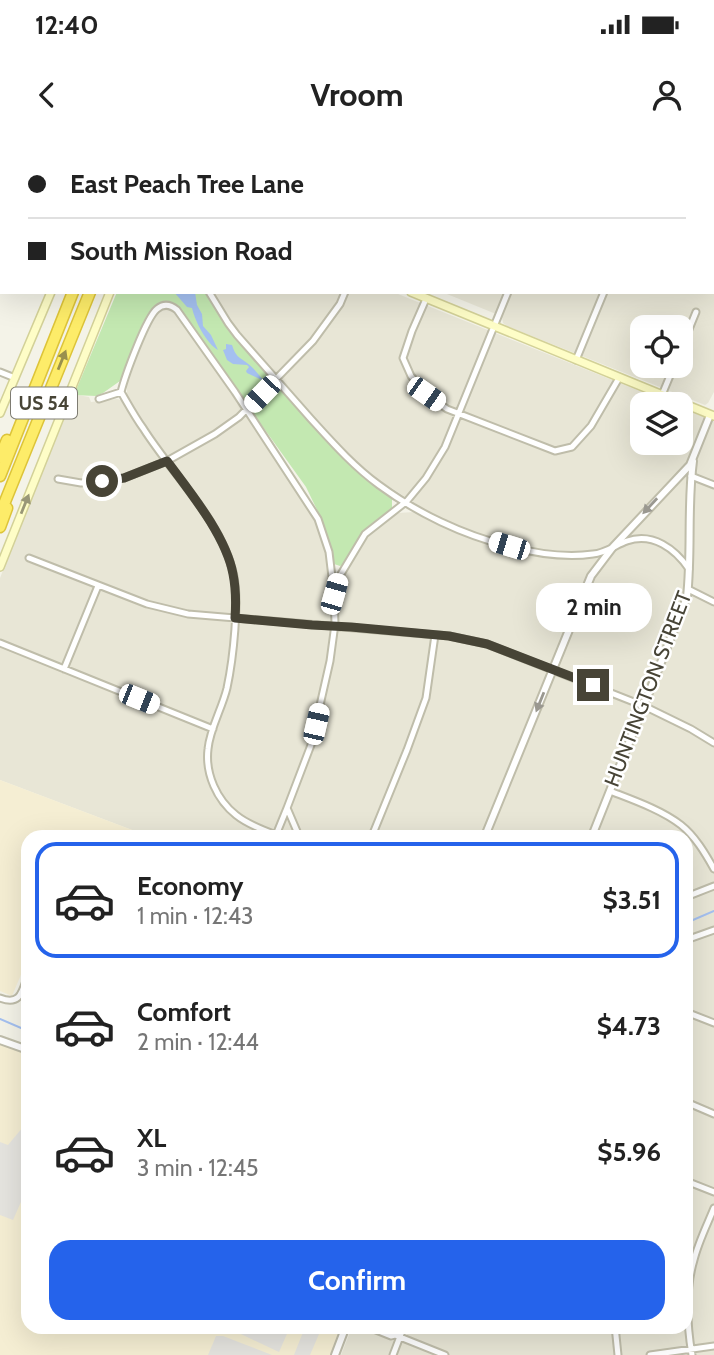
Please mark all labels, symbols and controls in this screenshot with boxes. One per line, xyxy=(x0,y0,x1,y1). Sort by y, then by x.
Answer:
text: 12:40 xyxy=(35,9,99,41)
text: Vroom xyxy=(310,75,404,114)
icon: back xyxy=(28,76,66,114)
icon: person xyxy=(648,76,686,114)
text: East Peach Tree Lane xyxy=(70,168,304,200)
text: South Mission Road xyxy=(70,235,293,267)
map controls xyxy=(630,315,693,455)
button: locate xyxy=(630,315,693,378)
one-way arrow xyxy=(57,349,68,370)
car xyxy=(240,372,285,416)
car xyxy=(403,373,450,415)
road number: US 54 xyxy=(11,387,77,418)
button: layers xyxy=(630,392,693,455)
route start xyxy=(86,465,118,497)
one-way arrow xyxy=(20,493,31,514)
one-way arrow xyxy=(643,497,659,514)
car xyxy=(486,530,533,562)
car xyxy=(319,571,350,617)
callout: 2 min xyxy=(535,584,651,632)
street label: HUNTINGTON STREET xyxy=(599,588,696,790)
text: 2 min xyxy=(566,593,622,621)
route end xyxy=(577,669,609,701)
car xyxy=(116,681,163,717)
one-way arrow xyxy=(534,692,545,713)
car xyxy=(302,701,331,747)
icon: car xyxy=(53,869,116,932)
text: Economy xyxy=(137,870,243,902)
text: $3.51 xyxy=(603,884,661,916)
text: 1 min · 12:43 xyxy=(137,902,253,930)
icon: car xyxy=(53,995,116,1058)
text: Comfort xyxy=(137,996,231,1028)
text: $4.73 xyxy=(597,1010,661,1042)
text: 2 min · 12:44 xyxy=(137,1028,259,1056)
icon: car xyxy=(53,1121,116,1184)
text: XL xyxy=(137,1122,166,1154)
text: $5.96 xyxy=(597,1136,661,1168)
text: 3 min · 12:45 xyxy=(137,1154,258,1182)
button: Confirm xyxy=(49,1240,665,1320)

